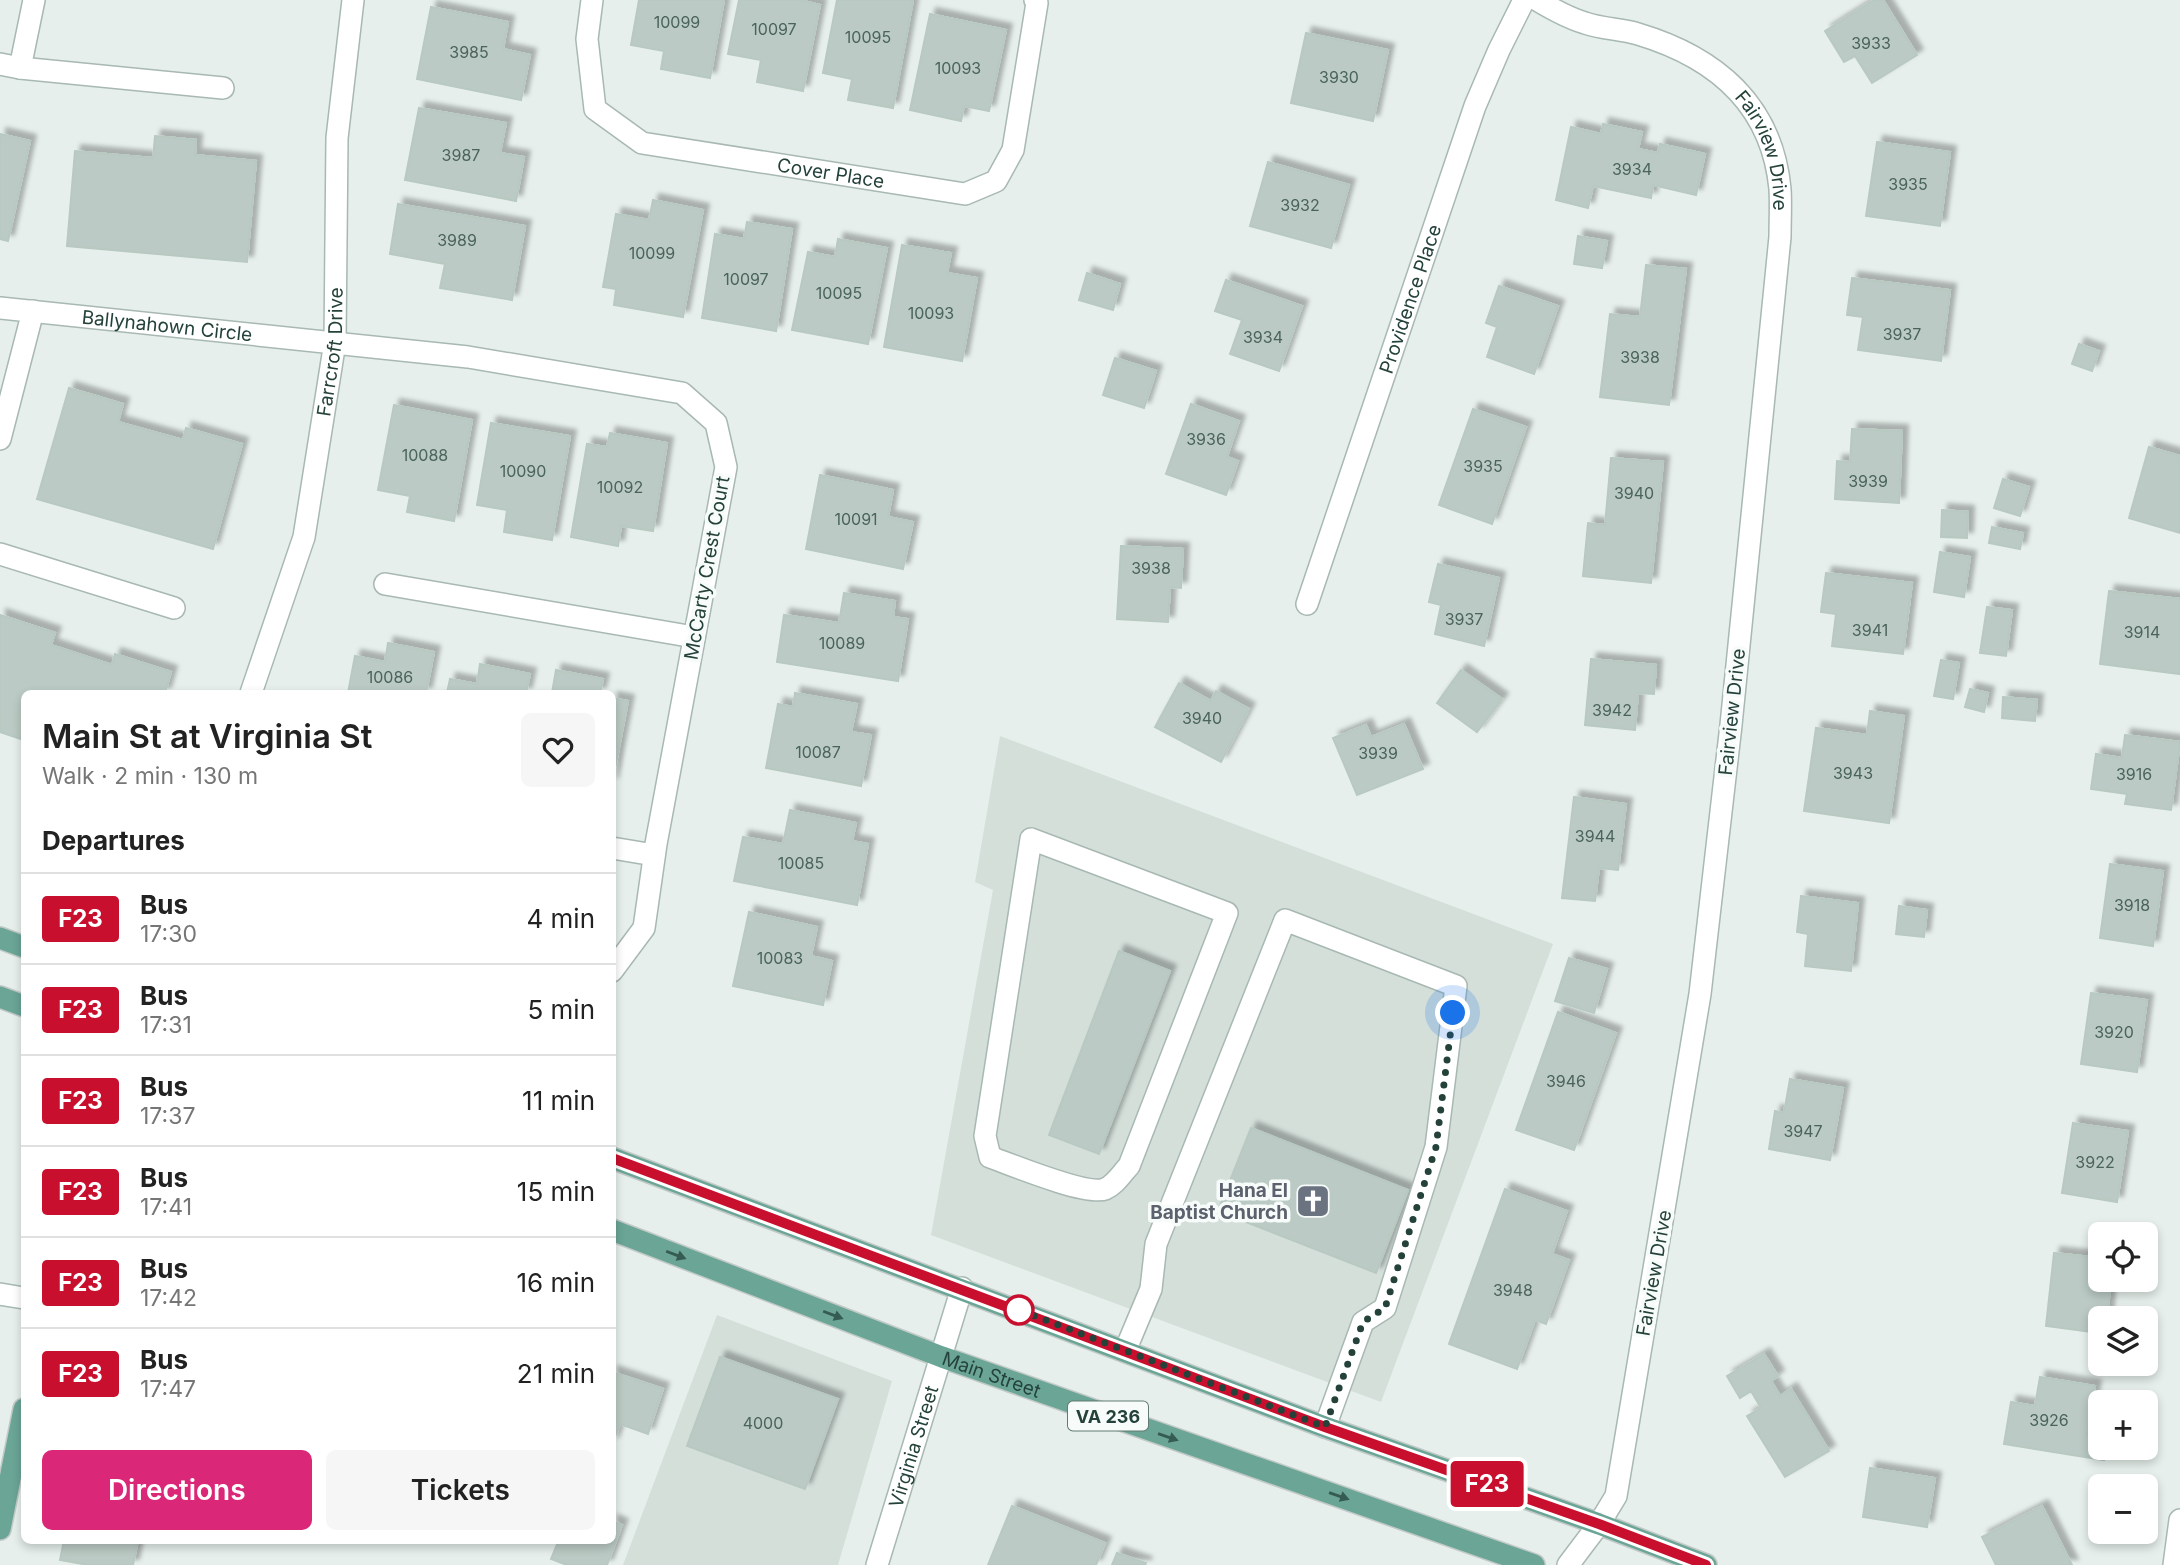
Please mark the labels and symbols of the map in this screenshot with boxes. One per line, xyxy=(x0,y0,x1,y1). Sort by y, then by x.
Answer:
house number: 10099 xyxy=(654,12,700,32)
house number: 10097 xyxy=(751,19,797,39)
house number: 10095 xyxy=(845,27,891,47)
house number: 3933 xyxy=(1851,33,1891,53)
house number: 3985 xyxy=(449,42,489,62)
house number: 10093 xyxy=(935,58,981,78)
house number: 3930 xyxy=(1319,67,1359,87)
street label: Fairview Drive xyxy=(1731,85,1792,210)
house number: 3987 xyxy=(442,145,480,165)
street label: Cover Place xyxy=(776,153,886,193)
house number: 3934 xyxy=(1612,159,1652,179)
house number: 3935 xyxy=(1888,174,1928,194)
house number: 3932 xyxy=(1280,195,1320,215)
street label: Providence Place xyxy=(1374,221,1446,376)
house number: 3989 xyxy=(437,230,477,250)
house number: 10099 xyxy=(629,243,675,263)
house number: 10097 xyxy=(723,269,769,289)
house number: 10095 xyxy=(816,283,862,303)
street label: Farrcroft Drive xyxy=(312,287,347,418)
house number: 10093 xyxy=(908,303,954,323)
street label: Ballynahown Circle xyxy=(81,305,253,346)
house number: 3937 xyxy=(1883,324,1921,344)
house number: 3934 xyxy=(1243,327,1283,347)
house number: 3938 xyxy=(1620,347,1660,367)
house number: 3936 xyxy=(1186,429,1226,449)
house number: 10088 xyxy=(402,445,448,465)
house number: 3935 xyxy=(1463,456,1503,476)
house number: 10090 xyxy=(500,461,546,481)
house number: 3939 xyxy=(1848,471,1888,491)
street label: McCarty Crest Court xyxy=(680,474,734,662)
house number: 10092 xyxy=(597,477,643,497)
house number: 3940 xyxy=(1614,483,1654,503)
house number: 10091 xyxy=(834,509,878,529)
house number: 3938 xyxy=(1131,558,1171,578)
house number: 3937 xyxy=(1445,609,1483,629)
house number: 3941 xyxy=(1852,620,1888,640)
house number: 3914 xyxy=(2124,622,2160,642)
house number: 10089 xyxy=(819,633,865,653)
street label: Fairview Drive xyxy=(1714,647,1750,777)
house number: 10086 xyxy=(367,667,413,687)
house number: 3942 xyxy=(1592,700,1632,720)
house number: 3940 xyxy=(1182,708,1222,728)
house number: 10087 xyxy=(795,742,841,762)
house number: 3939 xyxy=(1358,743,1398,763)
house number: 3943 xyxy=(1833,763,1873,783)
house number: 3916 xyxy=(2116,764,2152,784)
house number: 3944 xyxy=(1575,826,1615,846)
house number: 10085 xyxy=(778,853,824,873)
house number: 3918 xyxy=(2114,895,2150,915)
house number: 10083 xyxy=(757,948,803,968)
your location xyxy=(1435,995,1470,1030)
house number: 3920 xyxy=(2094,1022,2134,1042)
house number: 3946 xyxy=(1546,1071,1586,1091)
house number: 3947 xyxy=(1783,1121,1823,1141)
house number: 3922 xyxy=(2075,1152,2115,1172)
place label: Hana El Baptist Church xyxy=(1150,1179,1288,1224)
church icon: Hana El Baptist Church xyxy=(1294,1182,1332,1220)
street label: Fairview Drive xyxy=(1632,1208,1676,1338)
one-way arrow xyxy=(666,1249,687,1260)
house number: 3948 xyxy=(1493,1280,1533,1300)
unlabelled marker xyxy=(1004,1295,1034,1325)
one-way arrow xyxy=(822,1310,843,1321)
street label: Main Street xyxy=(939,1347,1044,1402)
street label: Virginia Street xyxy=(884,1383,943,1510)
road number: VA 236 xyxy=(1068,1401,1148,1430)
house number: 3926 xyxy=(2029,1410,2069,1430)
house number: 4000 xyxy=(743,1413,783,1433)
one-way arrow xyxy=(1158,1432,1179,1443)
line badge: F23 xyxy=(1447,1461,1527,1507)
one-way arrow xyxy=(1328,1491,1349,1502)

